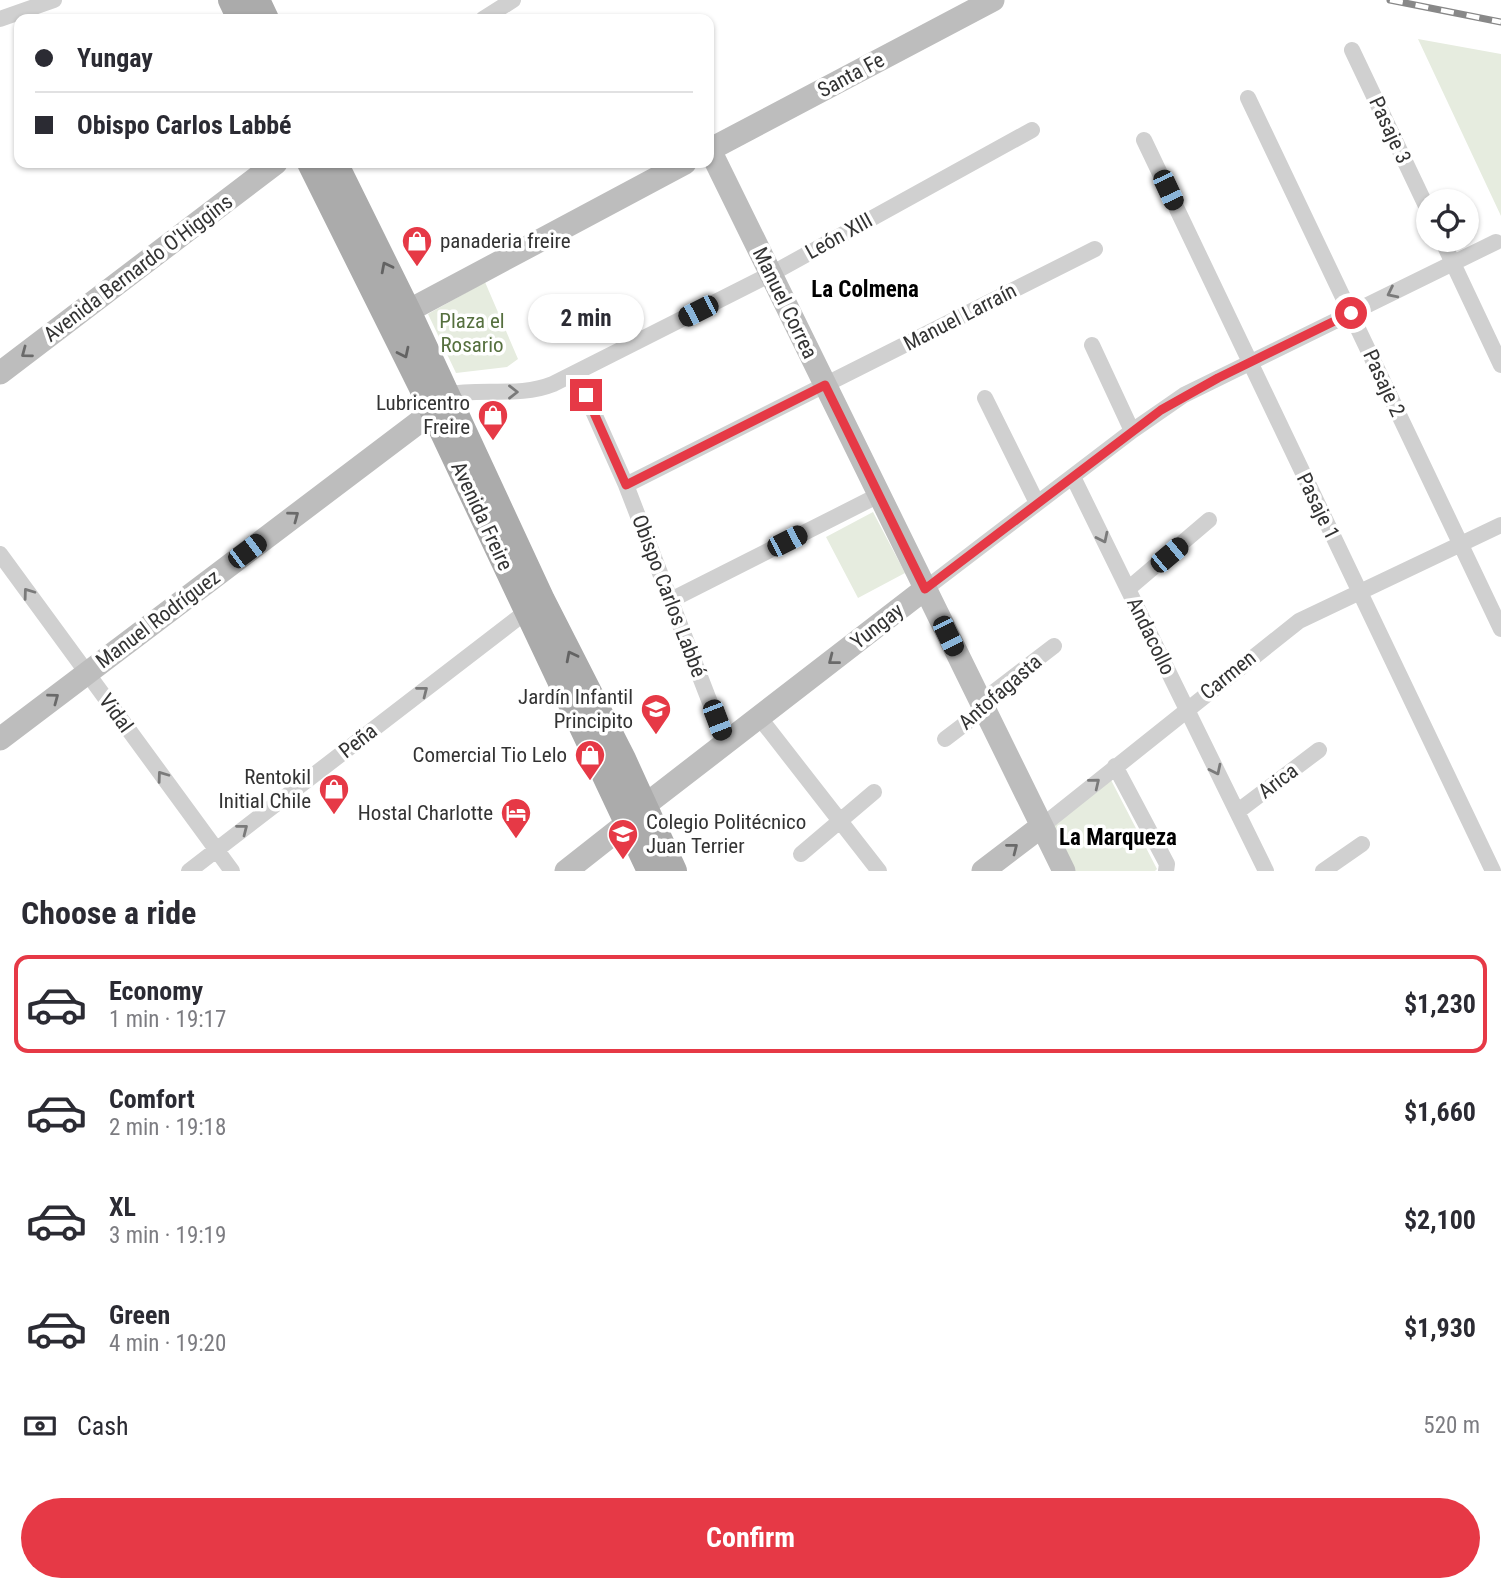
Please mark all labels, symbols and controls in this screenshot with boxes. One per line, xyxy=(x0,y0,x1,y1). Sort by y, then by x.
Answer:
text: Yungay xyxy=(77,43,153,73)
street label: Santa Fe xyxy=(814,47,889,102)
street label: Pasaje 3 xyxy=(1364,93,1416,167)
text: Obispo Carlos Labbé xyxy=(77,110,292,140)
car xyxy=(1150,167,1187,213)
street label: Avenida Bernardo O'Higgins xyxy=(39,189,237,347)
map controls xyxy=(1416,189,1479,252)
button: locate xyxy=(1416,189,1479,252)
street label: León XIII xyxy=(801,208,877,264)
shop icon: panaderia freire xyxy=(400,224,434,268)
place label: panaderia freire xyxy=(440,229,571,253)
street label: Manuel Correa xyxy=(748,244,822,362)
one-way arrow xyxy=(380,262,394,274)
district label: La Colmena xyxy=(811,276,919,303)
street label: Manuel Larraín xyxy=(900,278,1020,356)
one-way arrow xyxy=(1387,285,1399,299)
car xyxy=(675,292,722,330)
callout: 2 min xyxy=(528,294,644,342)
route start xyxy=(1335,297,1367,329)
text: 2 min xyxy=(560,305,612,332)
park label: Plaza el Rosario xyxy=(439,309,505,357)
one-way arrow xyxy=(22,344,34,357)
one-way arrow xyxy=(396,346,410,358)
street label: Pasaje 2 xyxy=(1358,346,1410,420)
route end xyxy=(570,379,602,411)
one-way arrow xyxy=(508,384,519,400)
place label: Lubricentro Freire xyxy=(376,391,470,439)
shop icon: Lubricentro Freire xyxy=(476,398,510,442)
street label: Avenida Freire xyxy=(446,458,518,574)
street label: Pasaje 1 xyxy=(1292,469,1344,543)
one-way arrow xyxy=(286,511,299,524)
street label: Obispo Carlos Labbé xyxy=(627,511,711,681)
car xyxy=(764,522,811,560)
car xyxy=(224,530,271,572)
one-way arrow xyxy=(1094,531,1108,543)
car xyxy=(1147,533,1192,577)
street label: Manuel Rodríguez xyxy=(91,565,225,673)
one-way arrow xyxy=(24,588,36,601)
street label: Andacollo xyxy=(1122,593,1180,679)
street label: Yungay xyxy=(846,598,908,654)
car xyxy=(930,613,967,659)
street label: Carmen xyxy=(1196,645,1260,705)
street label: Antofagasta xyxy=(954,650,1046,734)
one-way arrow xyxy=(565,651,579,663)
one-way arrow xyxy=(828,652,840,665)
place label: Jardín Infantil Principito xyxy=(518,685,633,733)
one-way arrow xyxy=(416,686,428,699)
street label: Vidal xyxy=(94,689,138,737)
school or university icon: Jardín Infantil Principito xyxy=(639,692,673,736)
one-way arrow xyxy=(47,693,59,706)
car xyxy=(700,697,735,743)
street label: Peña xyxy=(334,719,382,763)
shop icon: Comercial Tio Lelo xyxy=(573,738,607,782)
place label: Comercial Tio Lelo xyxy=(413,743,567,767)
street label: Arica xyxy=(1254,758,1302,804)
one-way arrow xyxy=(1208,763,1222,775)
place label: Rentokil Initial Chile xyxy=(218,765,311,813)
one-way arrow xyxy=(158,771,171,784)
shop icon: Rentokil Initial Chile xyxy=(317,772,351,816)
one-way arrow xyxy=(1087,778,1099,791)
hotel icon: Hostal Charlotte xyxy=(499,796,533,840)
place label: Hostal Charlotte xyxy=(358,801,493,825)
place label: Colegio Politécnico Juan Terrier xyxy=(646,810,806,858)
school or university icon: Colegio Politécnico Juan Terrier xyxy=(606,817,640,861)
district label: La Marqueza xyxy=(1059,824,1177,851)
one-way arrow xyxy=(235,825,248,838)
one-way arrow xyxy=(1005,844,1017,857)
text: Choose a ride xyxy=(21,894,196,932)
icon: car xyxy=(25,973,88,1036)
text: Economy xyxy=(109,976,203,1006)
text: $1,230 xyxy=(1404,989,1476,1019)
text: 1 min · 19:17 xyxy=(109,1006,226,1033)
icon: car xyxy=(25,1081,88,1144)
text: Comfort xyxy=(109,1084,195,1114)
text: $1,660 xyxy=(1404,1097,1476,1127)
text: 2 min · 19:18 xyxy=(109,1114,226,1141)
icon: car xyxy=(25,1189,88,1252)
text: XL xyxy=(109,1192,136,1222)
text: $2,100 xyxy=(1404,1205,1476,1235)
text: 3 min · 19:19 xyxy=(109,1222,226,1249)
icon: car xyxy=(25,1297,88,1360)
text: Green xyxy=(109,1300,170,1330)
text: $1,930 xyxy=(1404,1313,1476,1343)
text: 4 min · 19:20 xyxy=(109,1330,226,1357)
icon: cash xyxy=(21,1407,59,1445)
text: Cash xyxy=(77,1411,129,1441)
text: 520 m xyxy=(1423,1412,1480,1439)
button: Confirm xyxy=(21,1498,1480,1578)

